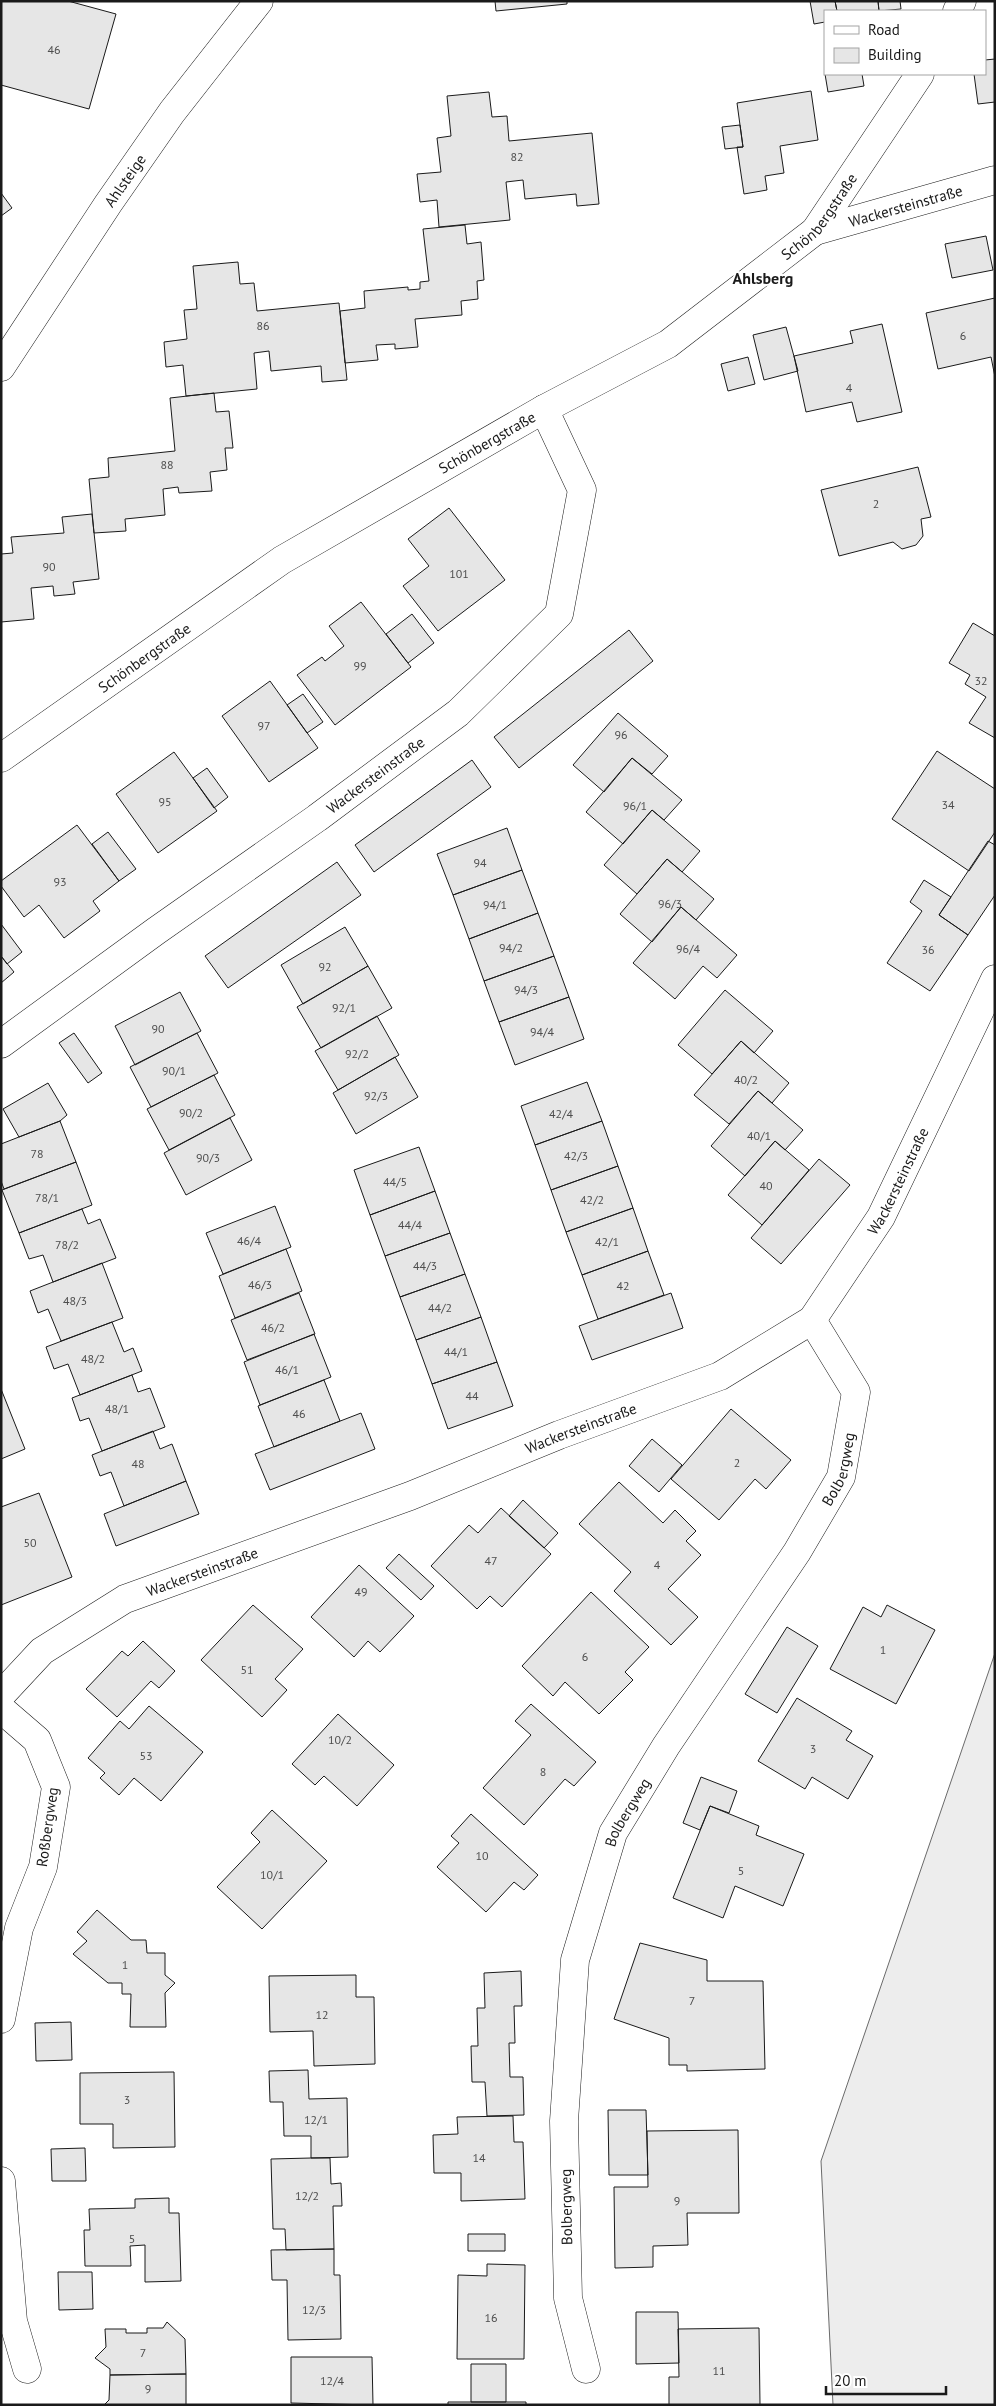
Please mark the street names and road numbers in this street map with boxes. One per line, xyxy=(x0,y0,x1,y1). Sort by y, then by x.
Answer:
street label: Ahlsteige xyxy=(100,150,149,210)
street label: Schönbergstraße xyxy=(777,169,861,263)
street label: Wackersteinstraße xyxy=(846,180,965,231)
street label: Schönbergstraße xyxy=(435,407,538,477)
street label: Schönbergstraße xyxy=(94,618,194,696)
street label: Wackersteinstraße xyxy=(322,732,428,817)
street label: Wackersteinstraße xyxy=(863,1124,932,1238)
street label: Wackersteinstraße xyxy=(522,1398,639,1457)
street label: Bolbergweg xyxy=(817,1431,858,1509)
street label: Wackersteinstraße xyxy=(144,1542,260,1600)
street label: Bolbergweg xyxy=(600,1774,654,1849)
street label: Roßbergweg xyxy=(32,1786,62,1868)
street label: Bolbergweg xyxy=(556,2169,576,2245)

